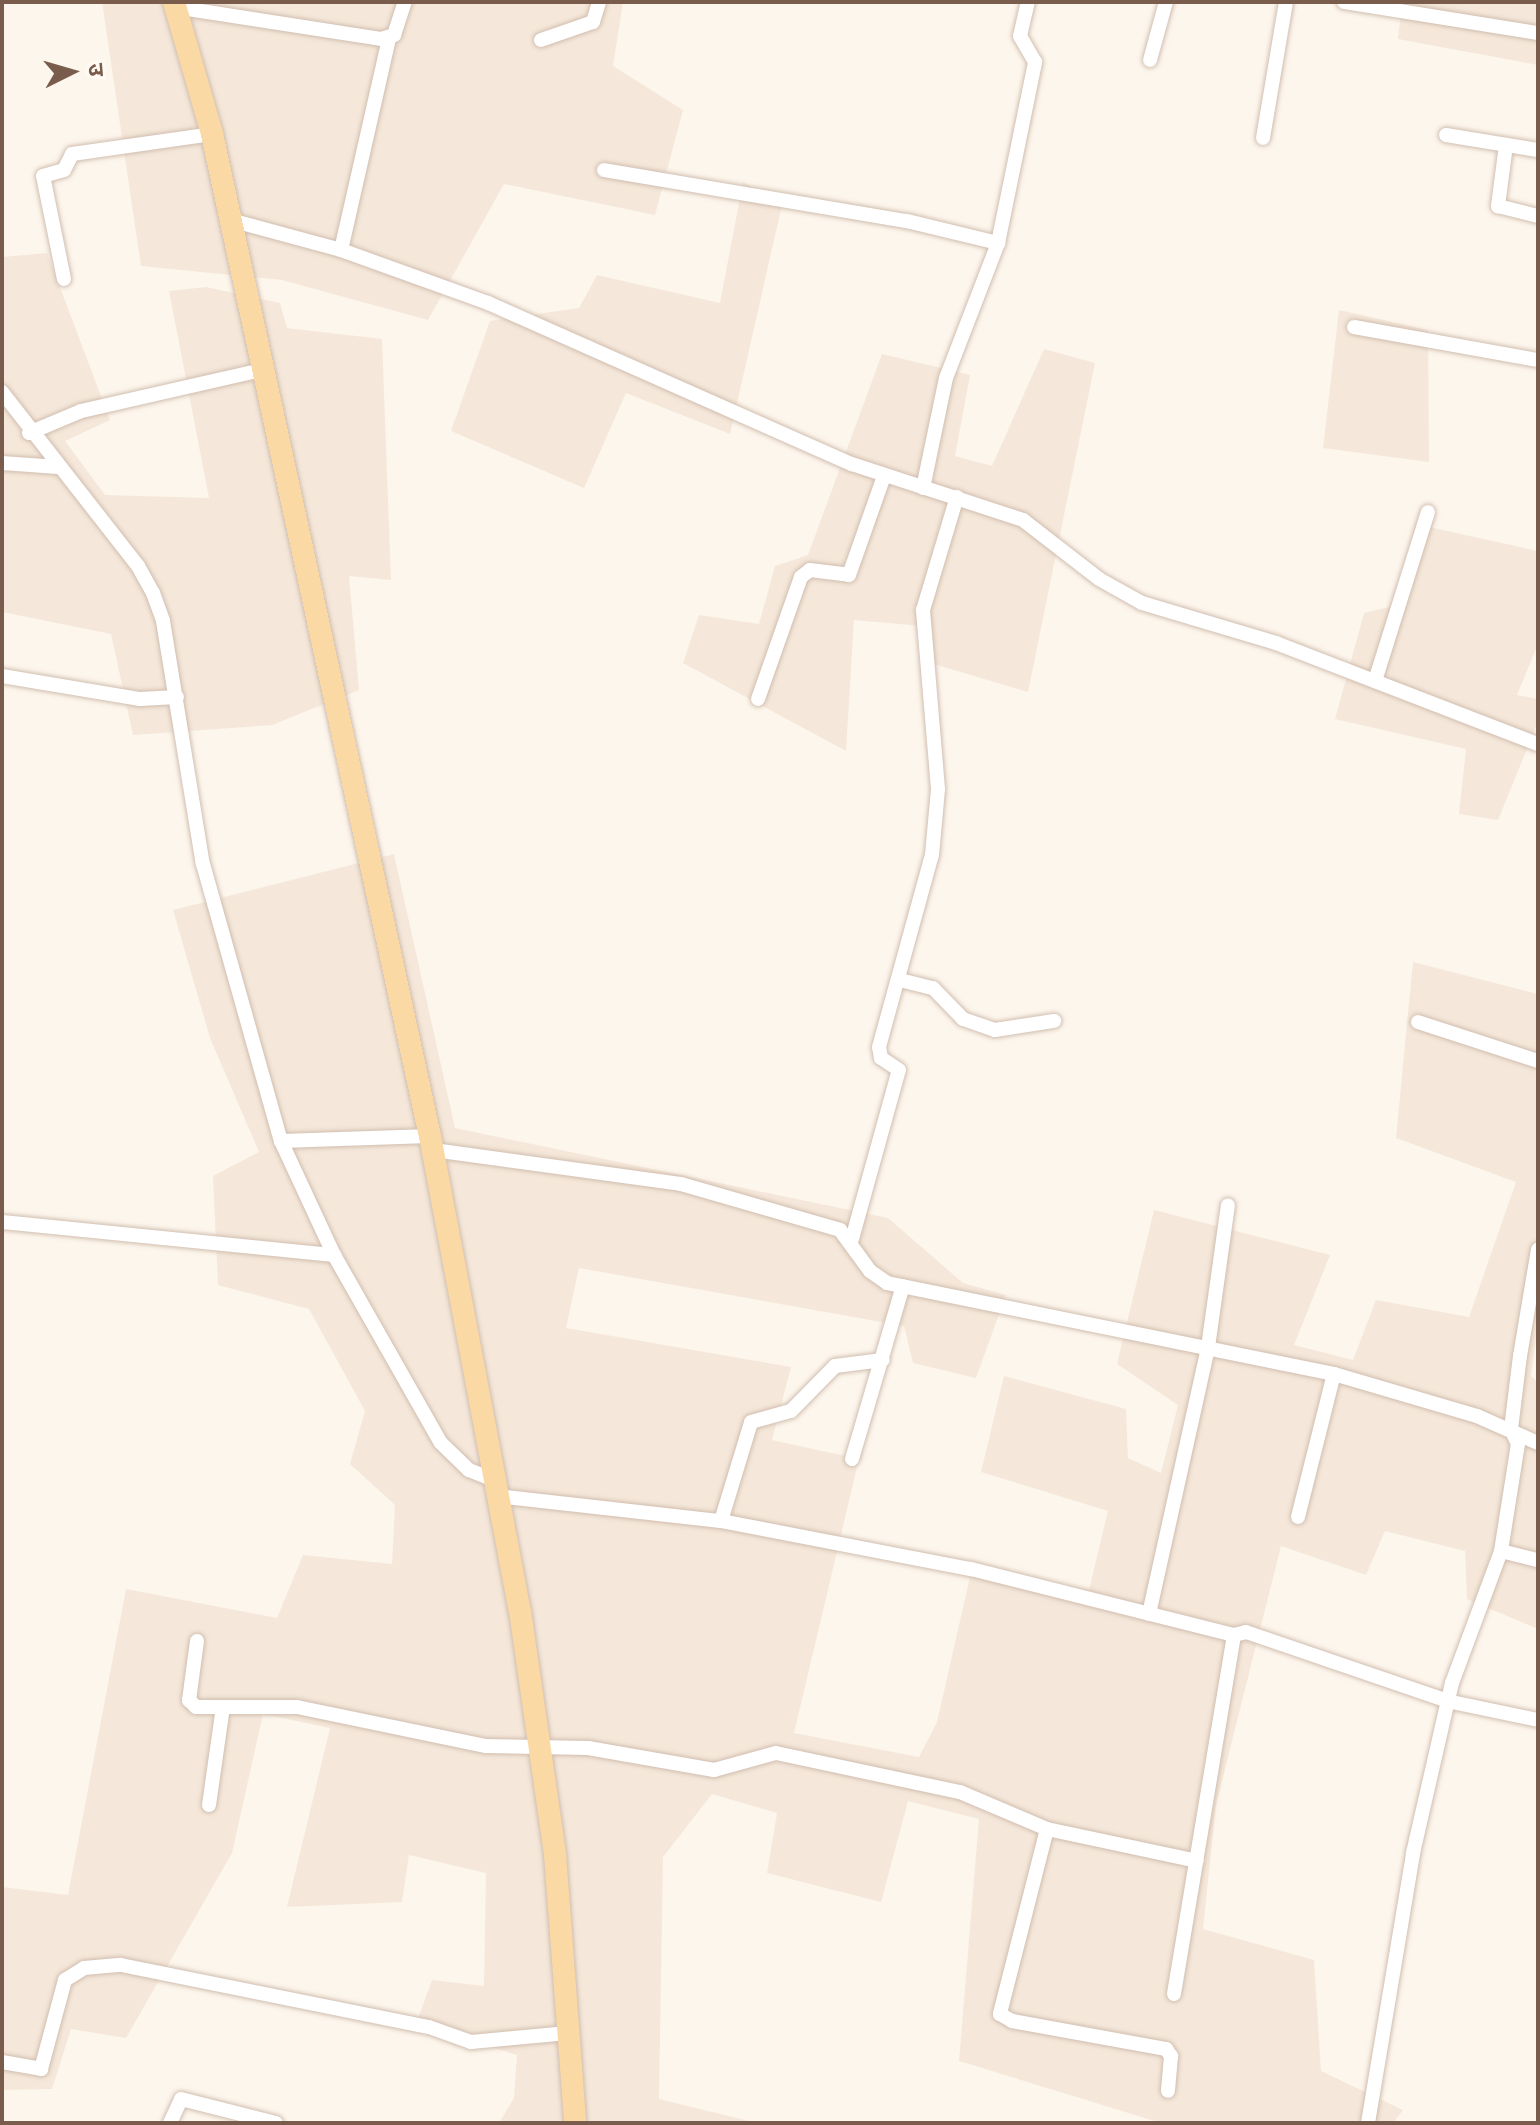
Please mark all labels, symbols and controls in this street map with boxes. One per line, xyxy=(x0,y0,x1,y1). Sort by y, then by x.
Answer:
north arrow xyxy=(32,32,112,112)
text: उ xyxy=(83,62,109,77)

